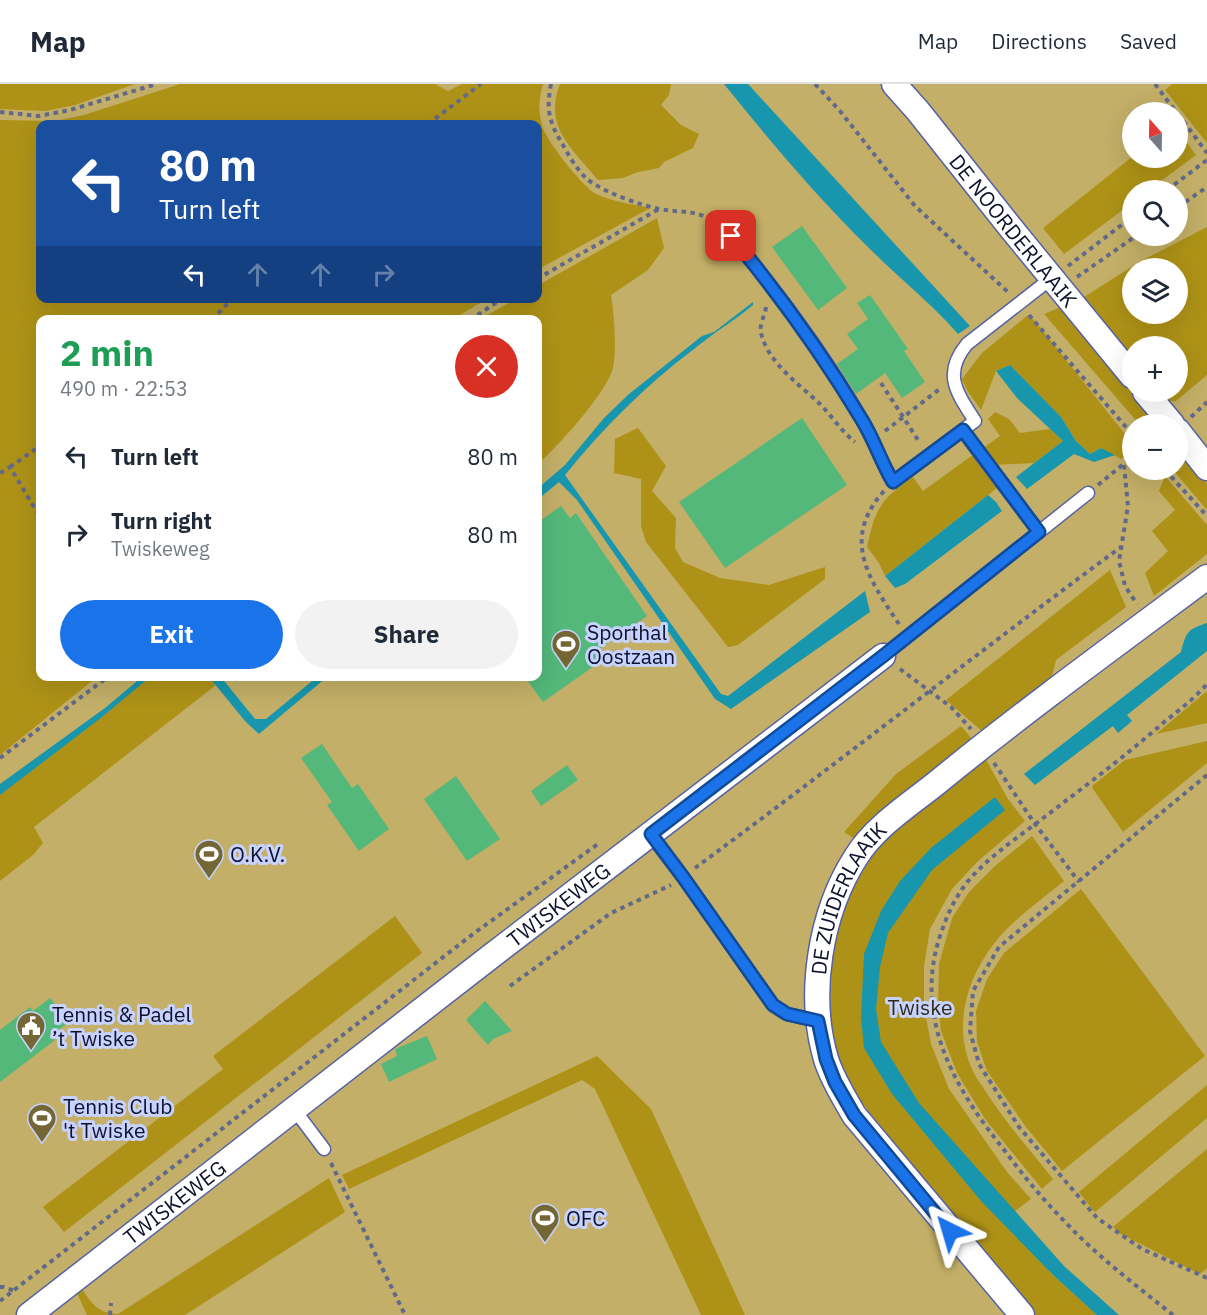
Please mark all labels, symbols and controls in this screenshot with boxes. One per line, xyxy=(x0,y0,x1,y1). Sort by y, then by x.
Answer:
text: Map xyxy=(30,23,86,60)
text: Map xyxy=(918,27,958,55)
text: Directions xyxy=(991,27,1087,55)
text: Saved xyxy=(1120,27,1177,55)
north arrow xyxy=(1122,102,1188,168)
map controls xyxy=(1122,102,1188,480)
text: 80 m xyxy=(159,138,257,193)
icon: left xyxy=(60,144,138,222)
street label: DE NOORDERLAAIK xyxy=(943,148,1084,313)
button: search xyxy=(1122,180,1188,246)
text: Turn left xyxy=(159,191,260,226)
pin xyxy=(705,210,756,261)
icon: arrive xyxy=(714,219,747,252)
icon: left xyxy=(178,258,211,291)
icon: ahead xyxy=(241,258,274,291)
icon: ahead xyxy=(304,258,337,291)
icon: right xyxy=(367,258,400,291)
button: layers xyxy=(1122,258,1188,324)
text: 2 min xyxy=(60,329,154,376)
button: close xyxy=(455,335,518,398)
button: + xyxy=(1122,336,1188,402)
text: 490 m · 22:53 xyxy=(60,375,188,402)
button: − xyxy=(1122,414,1188,480)
icon: left xyxy=(60,440,93,473)
text: Turn left xyxy=(111,442,199,471)
text: 80 m xyxy=(467,442,518,471)
text: Turn right xyxy=(111,506,212,535)
icon: right xyxy=(60,518,93,551)
text: 80 m xyxy=(467,520,518,549)
text: Twiskeweg xyxy=(111,535,210,562)
button: Exit xyxy=(60,600,283,669)
button: Share xyxy=(295,600,518,669)
place label: Sporthal Oostzaan xyxy=(587,618,675,670)
sports icon: Sporthal Oostzaan xyxy=(550,628,582,670)
street label: DE ZUIDERLAAIK xyxy=(804,816,892,976)
sports icon: O.K.V. xyxy=(193,838,225,880)
place label: O.K.V. xyxy=(230,840,285,868)
street label: TWISKEWEG xyxy=(501,856,616,953)
park label: Twiske xyxy=(887,993,953,1021)
place label: Tennis & Padel ’t Twiske xyxy=(52,1000,191,1052)
public building icon: Tennis & Padel ’t Twiske xyxy=(15,1010,47,1052)
place label: Tennis Club 't Twiske xyxy=(63,1092,172,1144)
sports icon: Tennis Club 't Twiske xyxy=(26,1102,58,1144)
street label: TWISKEWEG xyxy=(117,1153,231,1251)
position arrow xyxy=(918,1199,982,1263)
sports icon: OFC xyxy=(529,1202,561,1244)
place label: OFC xyxy=(566,1204,605,1232)

